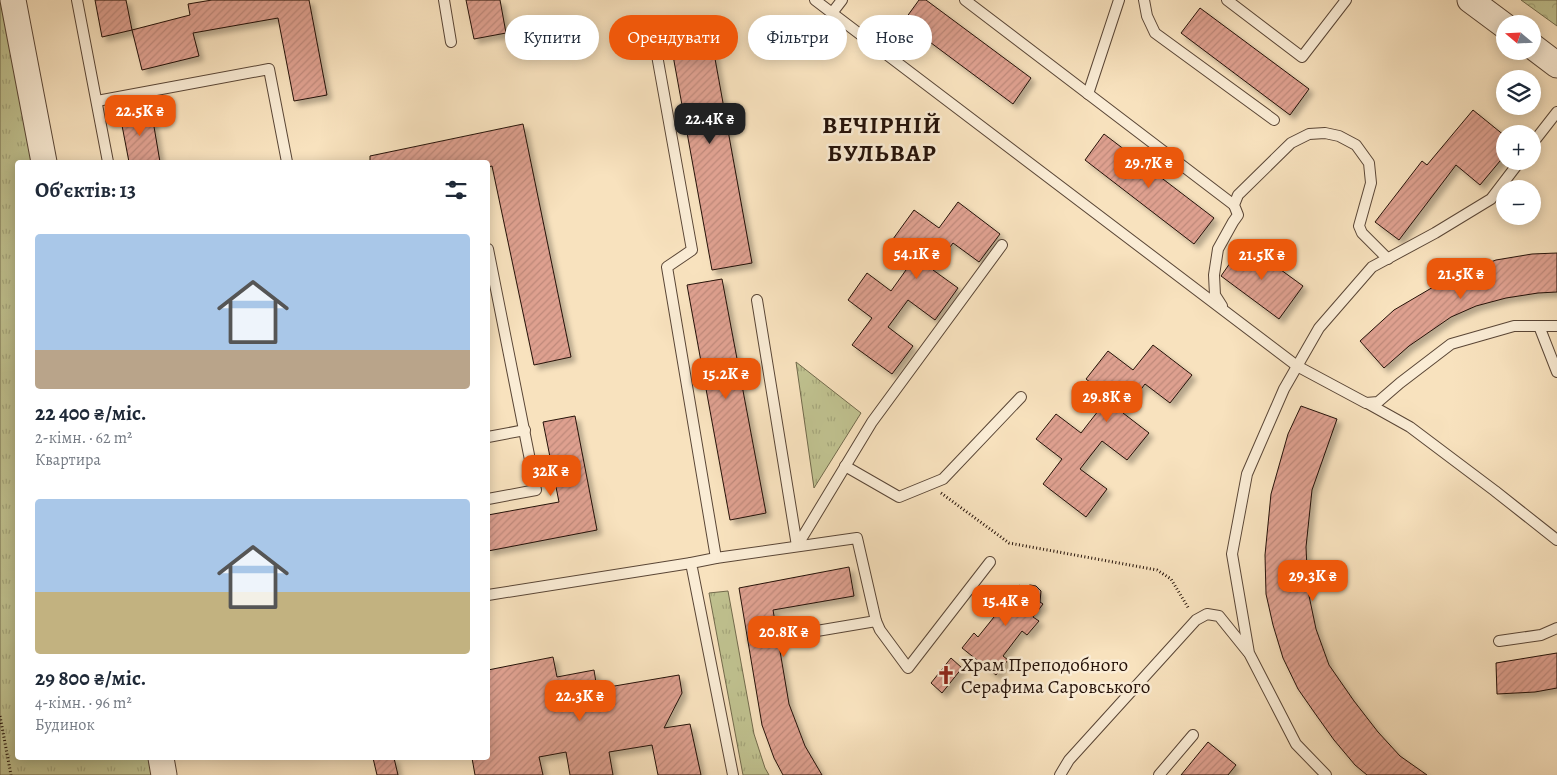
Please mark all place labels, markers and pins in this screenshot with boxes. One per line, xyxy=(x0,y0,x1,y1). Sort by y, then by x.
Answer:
pin: 22.5K ₴ xyxy=(94,94,186,137)
pin: 22.4K ₴ xyxy=(664,102,756,145)
pin: 29.7K ₴ xyxy=(1103,146,1195,189)
pin: 54.1K ₴ xyxy=(871,238,963,280)
pin: 21.5K ₴ xyxy=(1216,238,1308,281)
pin: 21.5K ₴ xyxy=(1415,258,1507,300)
pin: 15.2K ₴ xyxy=(680,358,772,400)
pin: 29.8K ₴ xyxy=(1061,380,1153,423)
pin: 32K ₴ xyxy=(516,454,586,497)
pin: 29.3K ₴ xyxy=(1267,560,1359,602)
pin: 15.4K ₴ xyxy=(960,584,1052,627)
pin: 20.8K ₴ xyxy=(738,616,830,658)
place label: Храм Преподобного Серафима Саровського xyxy=(961,652,1150,700)
church icon: Храм Преподобного Серафима Саровського xyxy=(935,664,957,686)
pin: 22.3K ₴ xyxy=(534,680,626,722)

